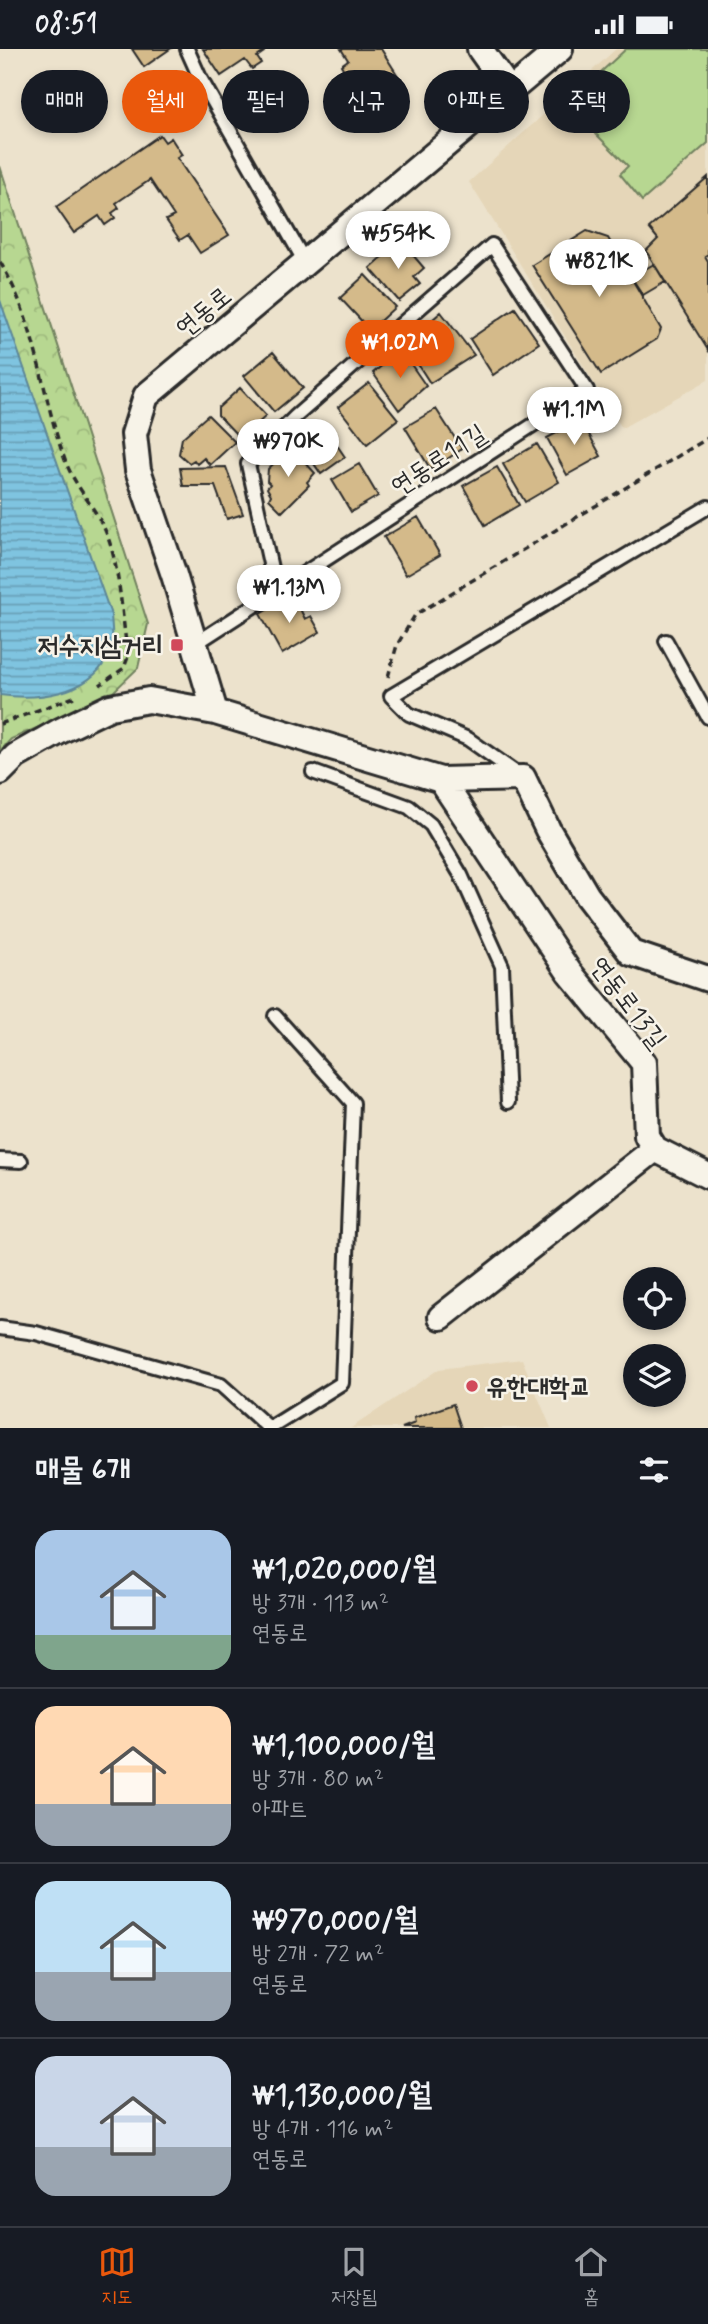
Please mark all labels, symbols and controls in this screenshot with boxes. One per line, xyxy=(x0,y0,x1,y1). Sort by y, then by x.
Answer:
text: 08:51 xyxy=(35,8,98,42)
chip: 매매 xyxy=(21,70,108,133)
chip: 월세 xyxy=(122,70,208,133)
chip: 필터 xyxy=(222,70,309,133)
chip: 신규 xyxy=(323,70,410,133)
chip: 아파트 xyxy=(424,70,529,133)
chip: 주택 xyxy=(543,70,630,133)
pin: ₩554K xyxy=(349,211,447,271)
text: ₩554K xyxy=(362,219,434,249)
pin: ₩821K xyxy=(550,239,648,299)
text: ₩821K xyxy=(565,247,633,277)
street label: 연동로 xyxy=(169,280,239,346)
pin: ₩1.02M xyxy=(343,321,457,380)
text: ₩1.02M xyxy=(361,328,439,358)
pin: ₩1.1M xyxy=(525,387,623,447)
text: ₩1.1M xyxy=(543,395,605,425)
street label: 연동로11길 xyxy=(385,417,493,504)
pin: ₩970K xyxy=(239,419,337,479)
text: ₩970K xyxy=(253,427,323,457)
pin: ₩1.13M xyxy=(232,565,346,625)
text: ₩1.13M xyxy=(253,573,325,603)
place label: 저수지삼거리 xyxy=(37,630,163,664)
marker: 저수지삼거리 xyxy=(169,637,185,653)
street label: 연동로13길 xyxy=(582,950,673,1056)
map controls xyxy=(623,1267,686,1407)
button: locate xyxy=(623,1267,686,1330)
button: layers xyxy=(623,1344,686,1407)
place label: 유한대학교 xyxy=(486,1371,591,1405)
marker: 유한대학교 xyxy=(464,1378,480,1394)
text: 매물 6개 xyxy=(35,1451,131,1490)
icon: filters xyxy=(635,1451,673,1489)
text: ₩1,020,000/월 xyxy=(252,1550,436,1589)
icon: home xyxy=(91,1558,175,1642)
text: 방 3개 · 113 m² xyxy=(252,1589,389,1619)
text: 연동로 xyxy=(252,1619,308,1649)
text: ₩1,100,000/월 xyxy=(252,1726,435,1765)
icon: home xyxy=(91,1734,175,1818)
text: 방 3개 · 80 m² xyxy=(252,1765,384,1795)
text: 아파트 xyxy=(252,1795,308,1825)
text: ₩970,000/월 xyxy=(252,1901,418,1940)
icon: home xyxy=(91,1909,175,1993)
text: 방 2개 · 72 m² xyxy=(252,1940,384,1970)
text: 연동로 xyxy=(252,1970,308,2000)
text: ₩1,130,000/월 xyxy=(252,2076,432,2115)
icon: home xyxy=(91,2084,175,2168)
text: 방 4개 · 116 m² xyxy=(252,2115,393,2145)
text: 연동로 xyxy=(252,2145,308,2175)
tab: 지도 xyxy=(98,2243,136,2310)
tab: 저장됨 xyxy=(331,2243,377,2310)
tab: 홈 xyxy=(572,2243,610,2310)

